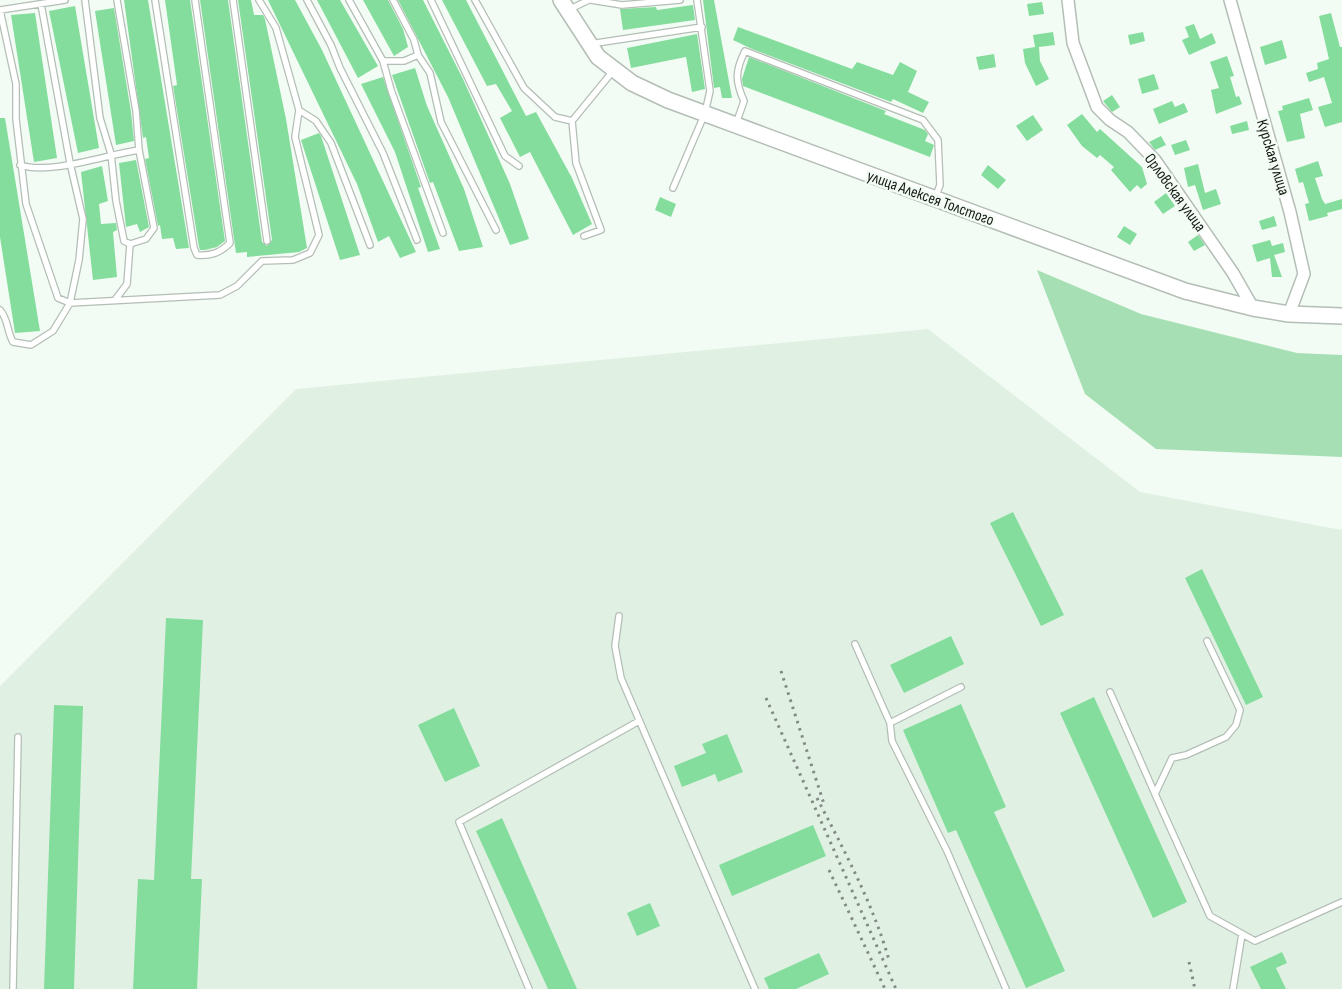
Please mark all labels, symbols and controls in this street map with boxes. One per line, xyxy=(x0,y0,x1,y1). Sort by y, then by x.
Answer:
street label: Курская улица xyxy=(1252,117,1293,198)
street label: Орловская улица xyxy=(1140,150,1210,236)
street label: улица Алексея Толстого xyxy=(864,167,997,230)

